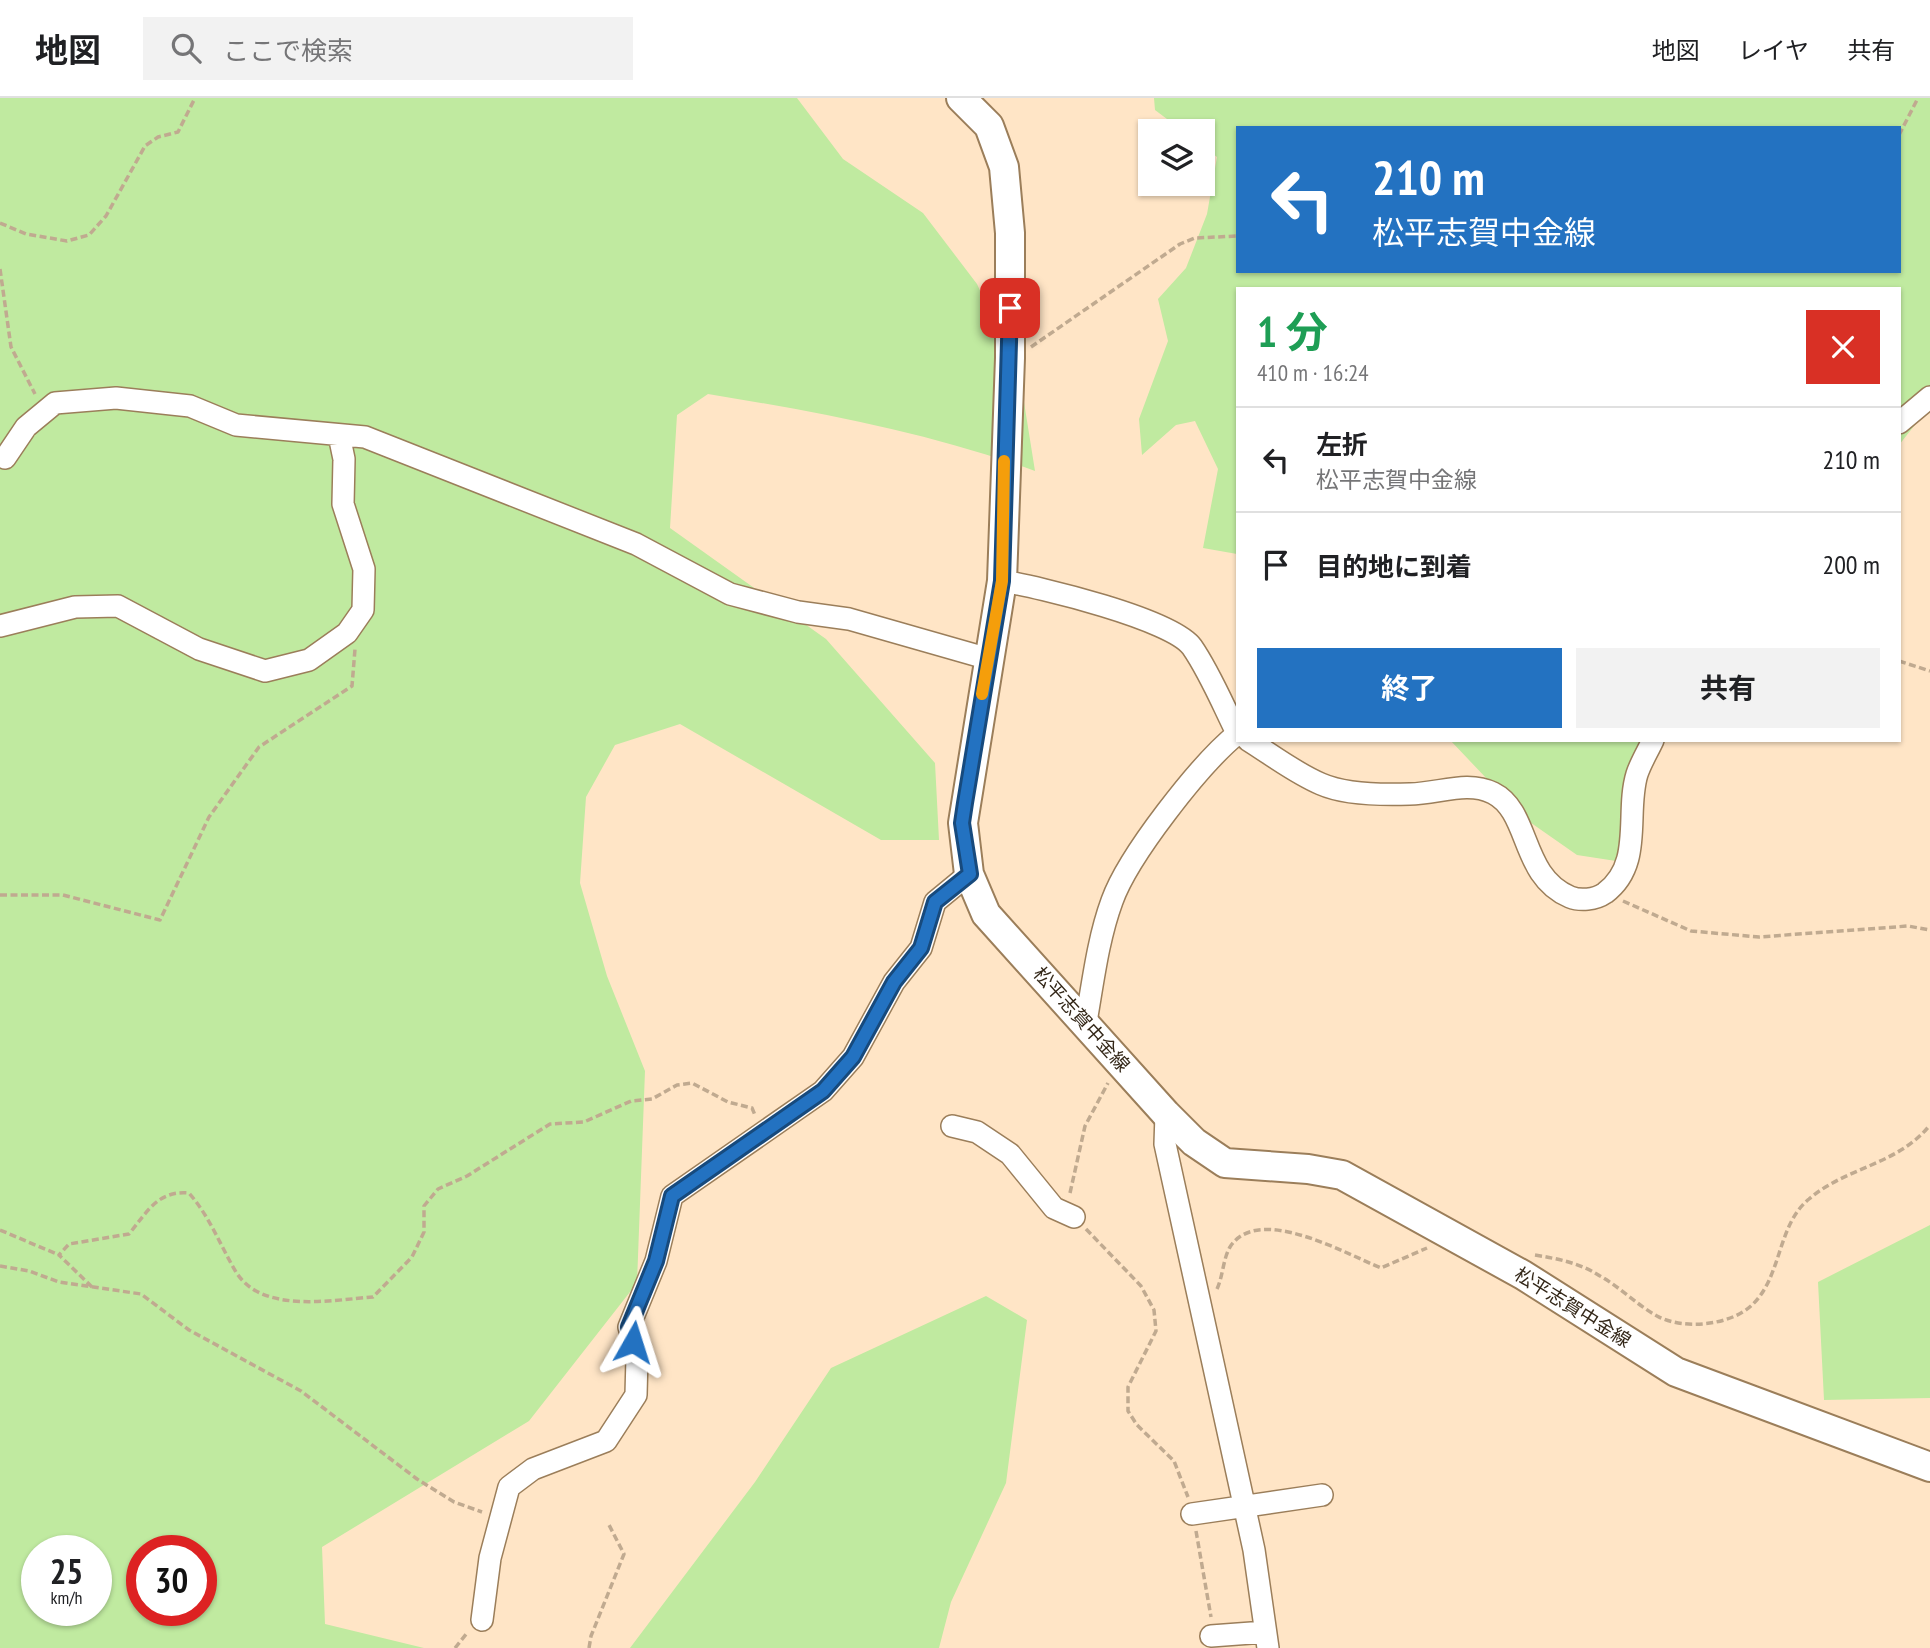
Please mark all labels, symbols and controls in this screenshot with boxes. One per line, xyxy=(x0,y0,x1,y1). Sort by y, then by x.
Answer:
search box xyxy=(143,17,633,80)
text: 地図 xyxy=(35,28,101,71)
icon: search xyxy=(167,29,205,67)
text: ここで検索 xyxy=(223,34,353,67)
text: 地図 xyxy=(1652,35,1700,66)
text: レイヤ xyxy=(1738,35,1809,66)
text: 共有 xyxy=(1847,35,1895,66)
map controls xyxy=(1138,119,1215,196)
button: layers xyxy=(1138,119,1215,196)
text: 210 m xyxy=(1372,145,1485,209)
icon: left xyxy=(1257,154,1348,245)
text: 松平志賀中金線 xyxy=(1372,211,1596,253)
pin xyxy=(980,278,1040,338)
icon: arrive xyxy=(991,289,1029,327)
text: 1 分 xyxy=(1257,304,1328,359)
button: close xyxy=(1806,310,1880,384)
text: 410 m · 16:24 xyxy=(1257,358,1369,387)
text: 左折 xyxy=(1316,428,1368,461)
icon: left xyxy=(1257,441,1295,479)
text: 210 m xyxy=(1822,443,1880,476)
text: 松平志賀中金線 xyxy=(1316,465,1477,494)
icon: arrive xyxy=(1257,546,1295,584)
text: 200 m xyxy=(1822,548,1880,581)
text: 目的地に到着 xyxy=(1316,550,1472,583)
button: 終了 xyxy=(1257,648,1562,728)
button: 共有 xyxy=(1576,648,1880,728)
street label: 松平志賀中金線 xyxy=(1029,962,1135,1076)
street label: 松平志賀中金線 xyxy=(1510,1262,1636,1352)
position arrow xyxy=(596,1305,670,1379)
speed limit sign: 30 xyxy=(126,1535,217,1626)
text: 25 xyxy=(50,1548,83,1594)
text: km/h xyxy=(51,1586,82,1609)

